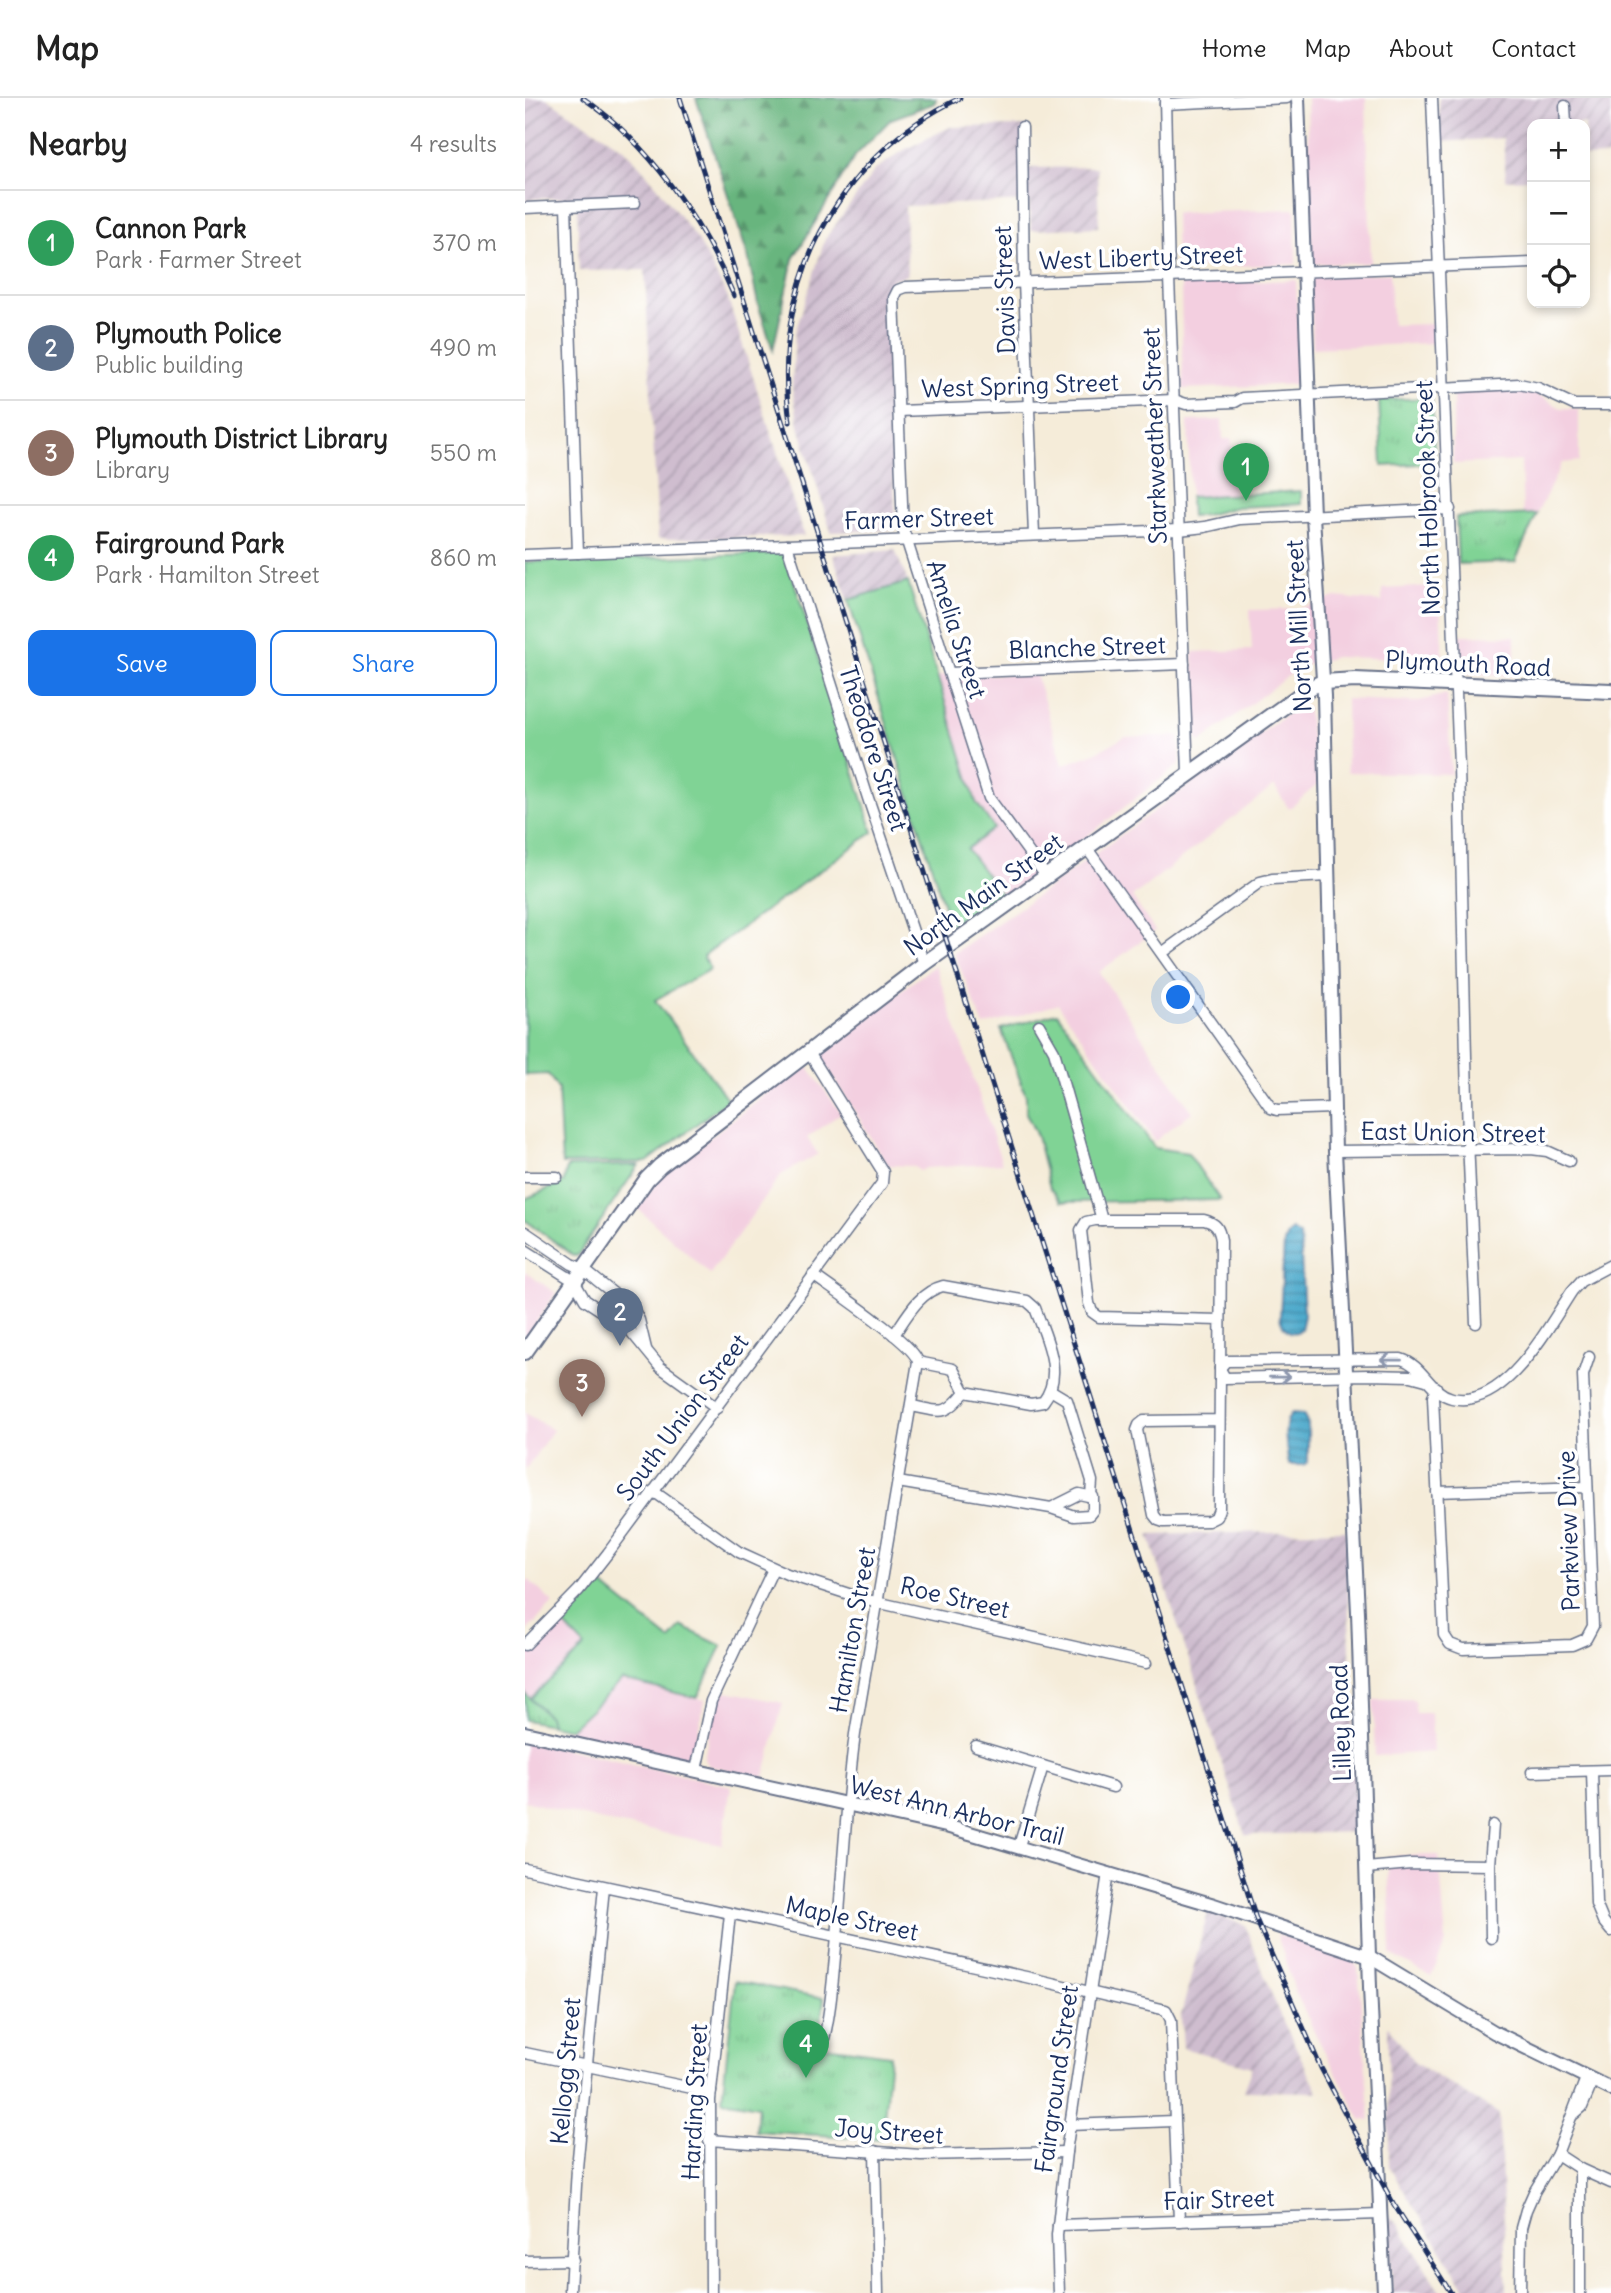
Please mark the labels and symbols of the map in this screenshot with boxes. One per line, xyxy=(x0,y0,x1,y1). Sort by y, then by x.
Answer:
street label: Davis Street xyxy=(987,225,1021,355)
street label: West Liberty Street xyxy=(1038,238,1244,276)
street label: Starkweather Street xyxy=(1135,327,1173,545)
street label: West Spring Street xyxy=(921,367,1119,403)
street label: North Holbrook Street xyxy=(1408,380,1446,616)
pin: 1 xyxy=(1223,443,1269,501)
street label: Farmer Street xyxy=(844,500,994,536)
street label: North Mill Street xyxy=(1279,539,1317,713)
street label: Amelia Street xyxy=(921,556,993,702)
street label: Blanche Street xyxy=(1008,629,1166,665)
street label: Plymouth Road xyxy=(1384,644,1552,682)
street label: Theodore Street xyxy=(833,661,915,835)
street label: North Main Street xyxy=(898,826,1068,962)
your location xyxy=(1161,980,1195,1014)
street label: East Union Street xyxy=(1360,1115,1546,1149)
pin: 2 xyxy=(597,1288,643,1346)
street label: South Union Street xyxy=(610,1328,754,1506)
one-way arrow xyxy=(1380,1353,1403,1366)
pin: 3 xyxy=(559,1359,605,1417)
one-way arrow xyxy=(1268,1370,1291,1384)
street label: Parkview Drive xyxy=(1550,1450,1586,1612)
street label: Hamilton Street xyxy=(823,1545,881,1715)
street label: Roe Street xyxy=(897,1570,1013,1624)
street label: Lilley Road xyxy=(1323,1664,1357,1782)
street label: West Ann Arbor Trail xyxy=(847,1769,1067,1851)
street label: Maple Street xyxy=(783,1889,921,1947)
street label: Fairground Street xyxy=(1028,1983,1084,2175)
street label: Kellogg Street xyxy=(544,1996,586,2146)
pin: 4 xyxy=(783,2020,829,2078)
street label: Harding Street xyxy=(675,2023,713,2181)
street label: Joy Street xyxy=(834,2112,944,2150)
street label: Fair Street xyxy=(1163,2182,1275,2216)

